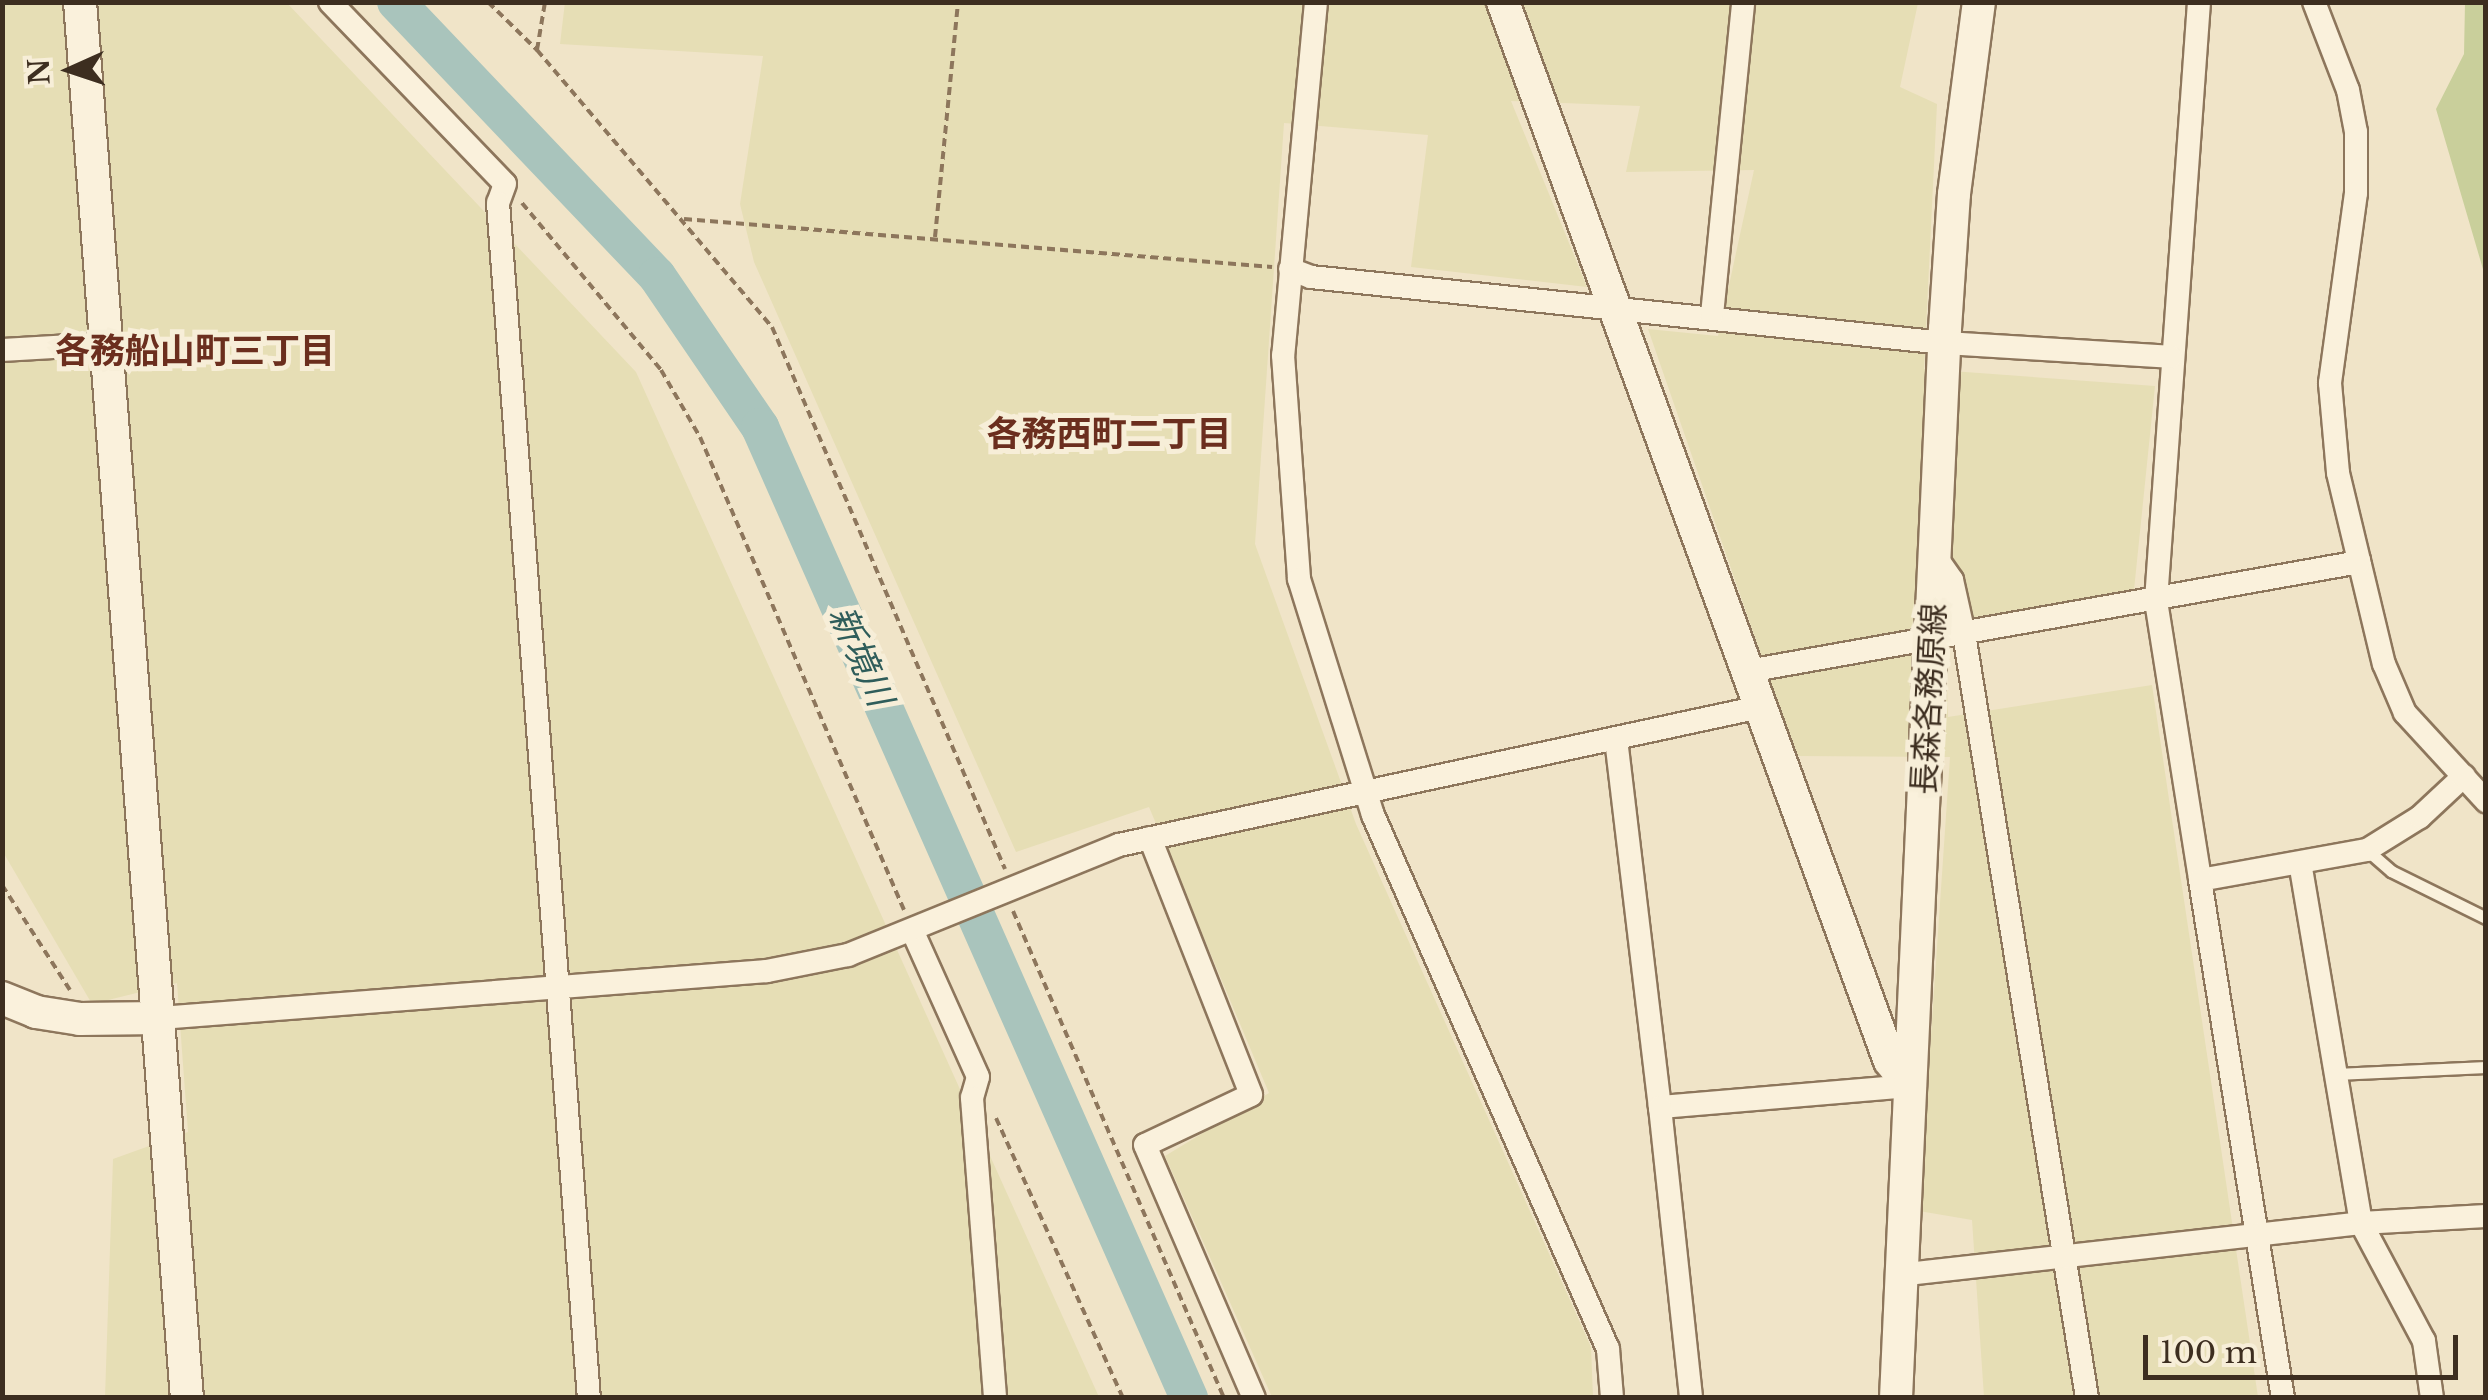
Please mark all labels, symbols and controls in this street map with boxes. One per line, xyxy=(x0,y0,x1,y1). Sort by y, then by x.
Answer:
north arrow xyxy=(20,20,120,120)
text: N xyxy=(21,58,58,86)
district label: 各務船山町三丁目 xyxy=(55,330,335,372)
district label: 各務西町二丁目 xyxy=(987,413,1231,455)
water label: 新境川 xyxy=(820,599,902,713)
street label: 長森各務原線 xyxy=(1905,602,1953,796)
scale bar xyxy=(2148,1315,2463,1377)
text: 100 m xyxy=(2160,1334,2257,1371)

